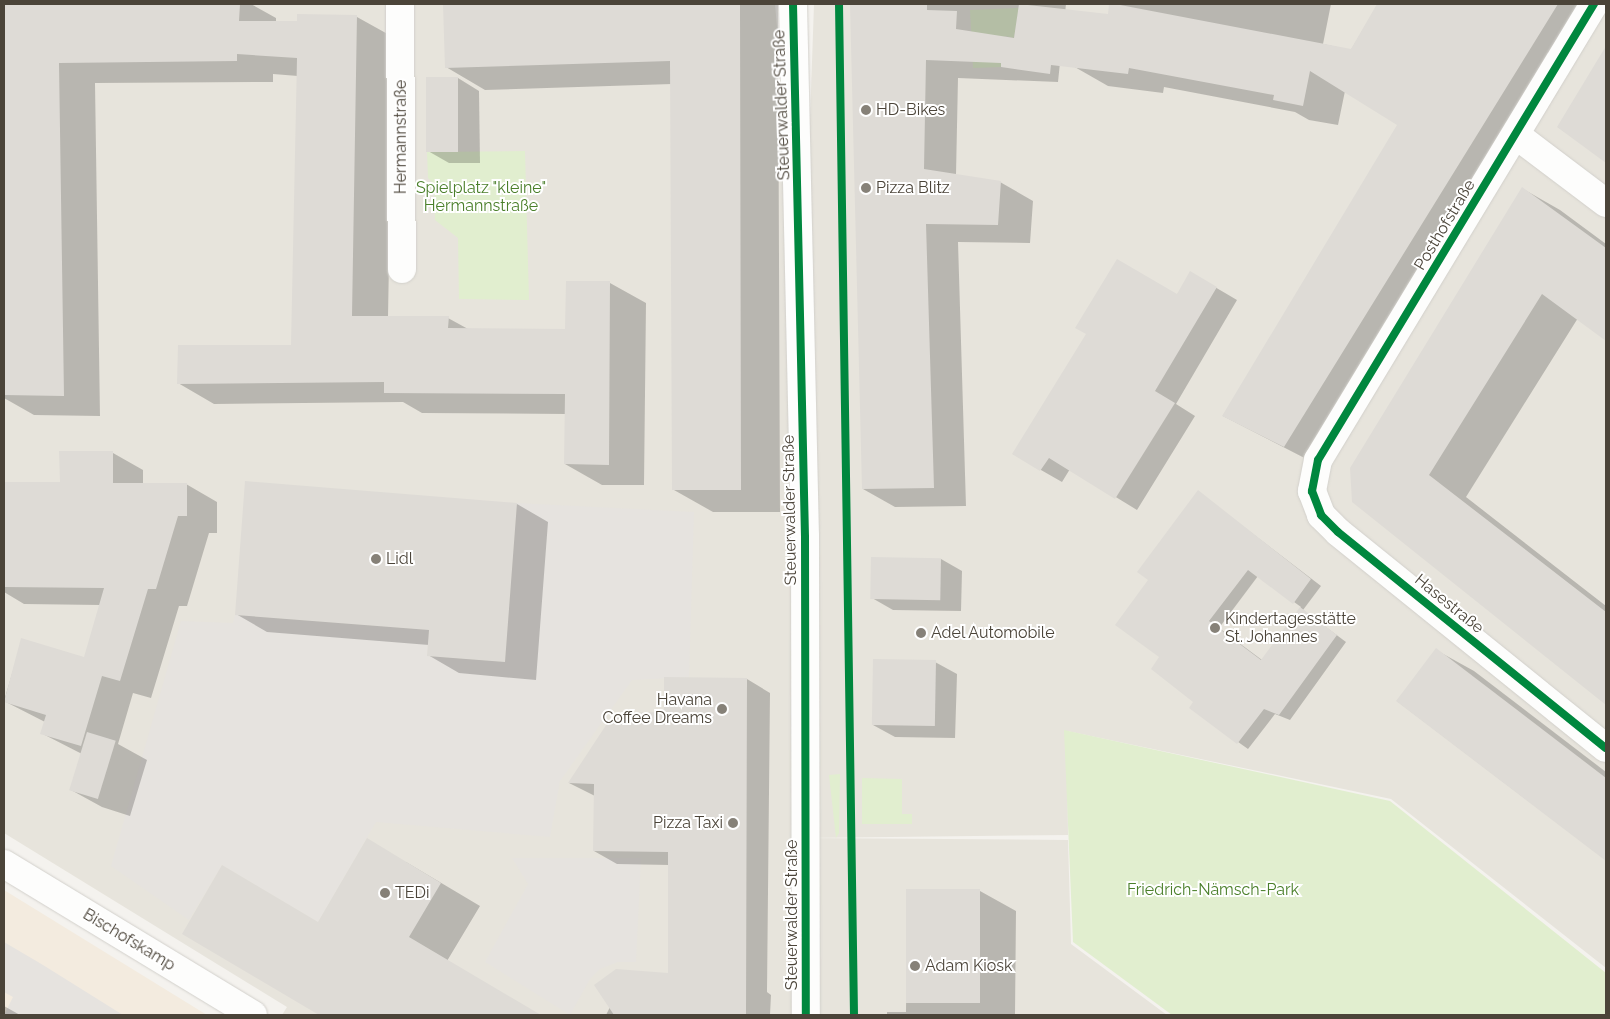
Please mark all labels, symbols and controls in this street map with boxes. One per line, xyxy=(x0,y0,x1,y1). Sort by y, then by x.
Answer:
street label: Steuerwalder Straße xyxy=(770,29,794,181)
street label: Hermannstraße xyxy=(391,80,411,194)
place label: HD-Bikes xyxy=(876,100,945,120)
marker: HD-Bikes xyxy=(860,104,872,116)
street label: Posthofstraße xyxy=(1411,176,1479,274)
park label: Spielplatz "kleine" Hermannstraße xyxy=(416,178,546,216)
place label: Pizza Blitz xyxy=(876,178,950,198)
marker: Pizza Blitz xyxy=(860,182,872,194)
street label: Steuerwalder Straße xyxy=(779,434,801,586)
place label: Lidl xyxy=(386,549,413,569)
marker: Lidl xyxy=(370,553,382,565)
street label: Hasestraße xyxy=(1411,570,1487,638)
place label: Kindertagesstätte St. Johannes xyxy=(1225,609,1356,647)
marker: Kindertagesstätte St. Johannes xyxy=(1209,622,1221,634)
place label: Adel Automobile xyxy=(931,623,1056,643)
marker: Adel Automobile xyxy=(915,627,927,639)
place label: Havana Coffee Dreams xyxy=(602,690,712,728)
marker: Havana Coffee Dreams xyxy=(716,703,728,715)
place label: Pizza Taxi xyxy=(653,813,723,833)
marker: Pizza Taxi xyxy=(727,817,739,829)
street label: Steuerwalder Straße xyxy=(782,839,802,991)
park label: Friedrich-Nämsch-Park xyxy=(1127,880,1299,900)
place label: TEDi xyxy=(395,883,429,903)
marker: TEDi xyxy=(379,887,391,899)
street label: Bischofskamp xyxy=(79,905,179,975)
place label: Adam Kiosk xyxy=(925,956,1013,976)
marker: Adam Kiosk xyxy=(909,960,921,972)

